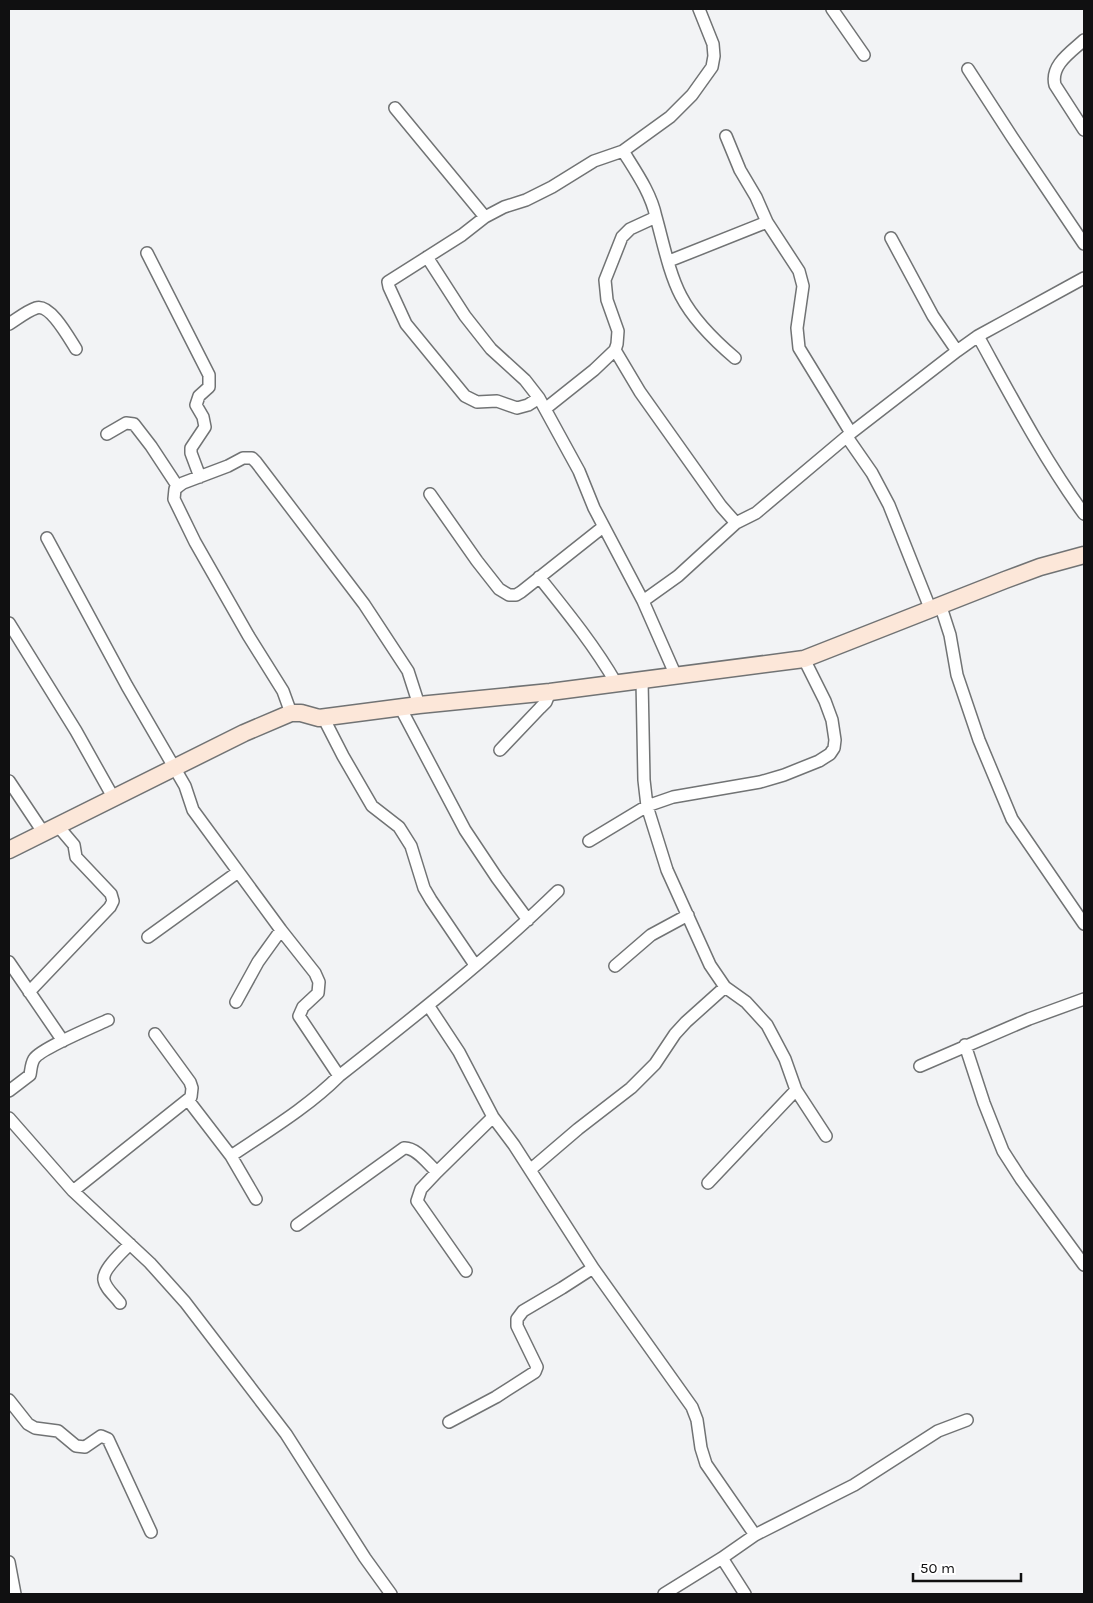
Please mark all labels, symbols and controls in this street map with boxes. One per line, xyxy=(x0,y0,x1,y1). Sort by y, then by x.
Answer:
scale bar xyxy=(913,1550,1020,1582)
text: 50 m xyxy=(920,1559,955,1577)

